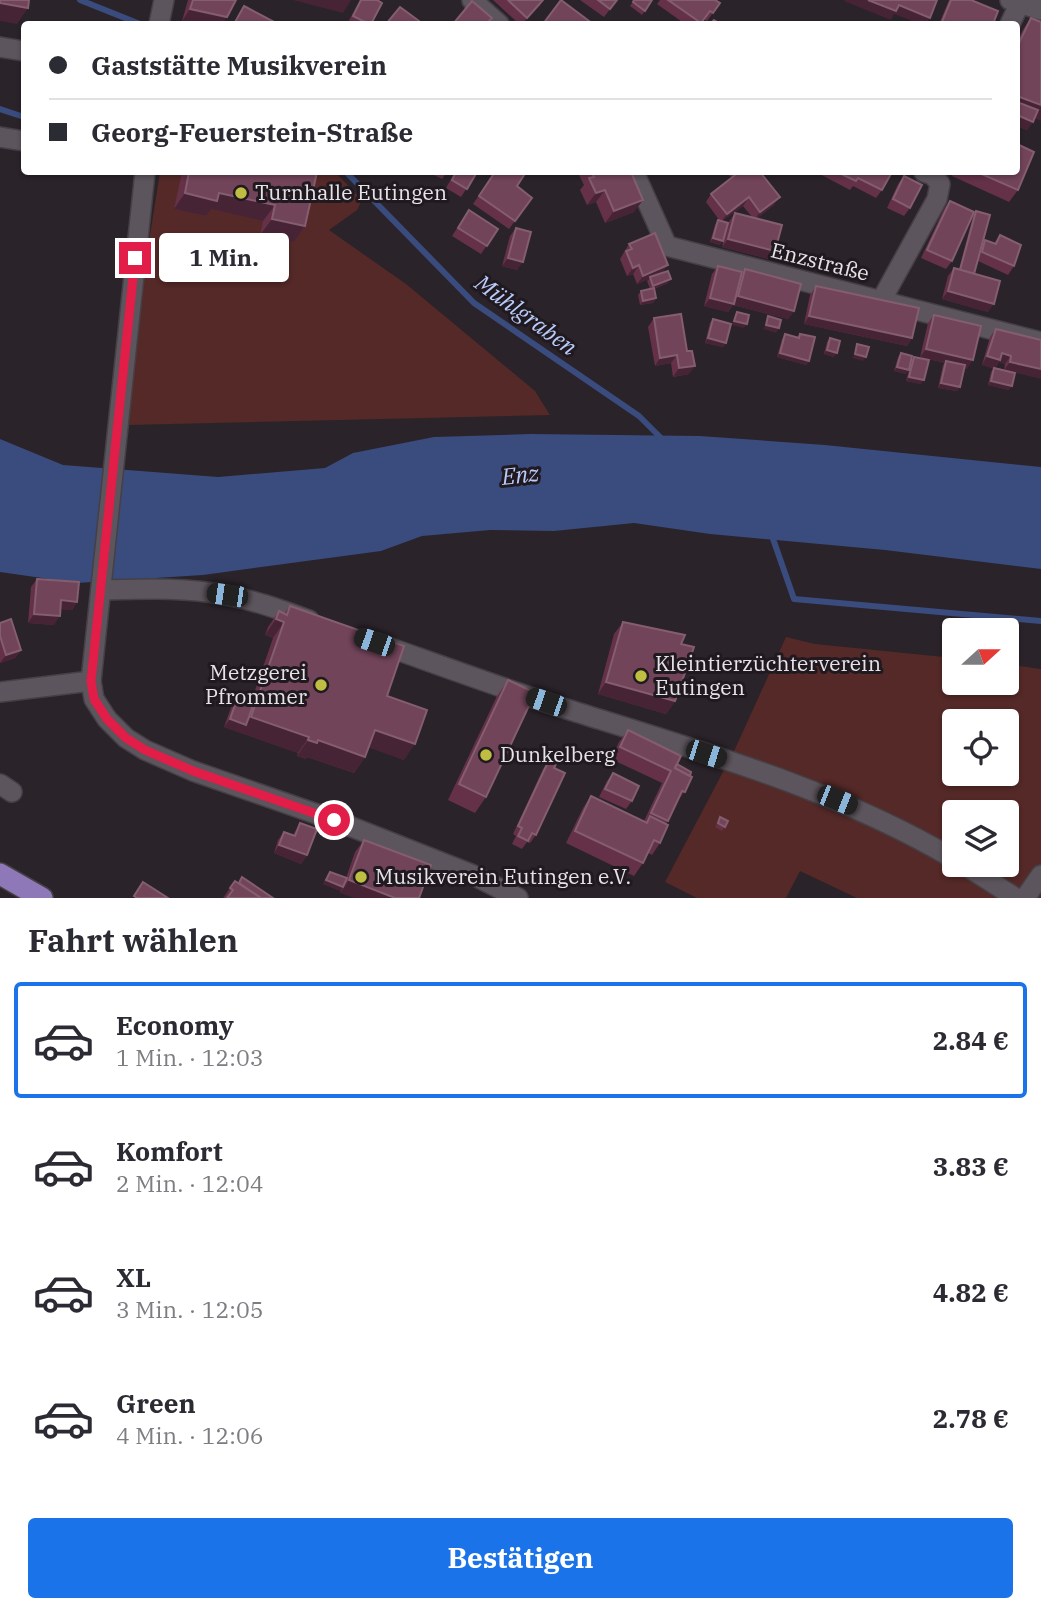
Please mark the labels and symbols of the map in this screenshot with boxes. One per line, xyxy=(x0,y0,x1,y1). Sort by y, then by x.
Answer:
place label: Turnhalle Eutingen xyxy=(255,178,447,206)
marker: Turnhalle Eutingen xyxy=(233,185,249,201)
callout: 1 Min. xyxy=(160,233,289,282)
street label: Enzstraße xyxy=(768,235,872,287)
route end xyxy=(119,242,151,274)
water label: Mühlgraben xyxy=(469,267,583,361)
water label: Enz xyxy=(499,457,540,491)
car xyxy=(205,582,250,608)
north arrow xyxy=(942,618,1018,695)
car xyxy=(351,625,398,659)
place label: Kleintierzüchterverein Eutingen xyxy=(655,649,881,701)
place label: Metzgerei Pfrommer xyxy=(205,658,308,710)
marker: Kleintierzüchterverein Eutingen xyxy=(633,668,649,684)
marker: Metzgerei Pfrommer xyxy=(313,677,329,693)
car xyxy=(523,685,570,719)
car xyxy=(683,738,730,770)
place label: Dunkelberg xyxy=(500,740,616,768)
marker: Dunkelberg xyxy=(478,747,494,763)
car xyxy=(814,782,861,818)
route start xyxy=(318,804,350,836)
place label: Musikverein Eutingen e.V. xyxy=(375,862,631,890)
marker: Musikverein Eutingen e.V. xyxy=(353,869,369,885)

